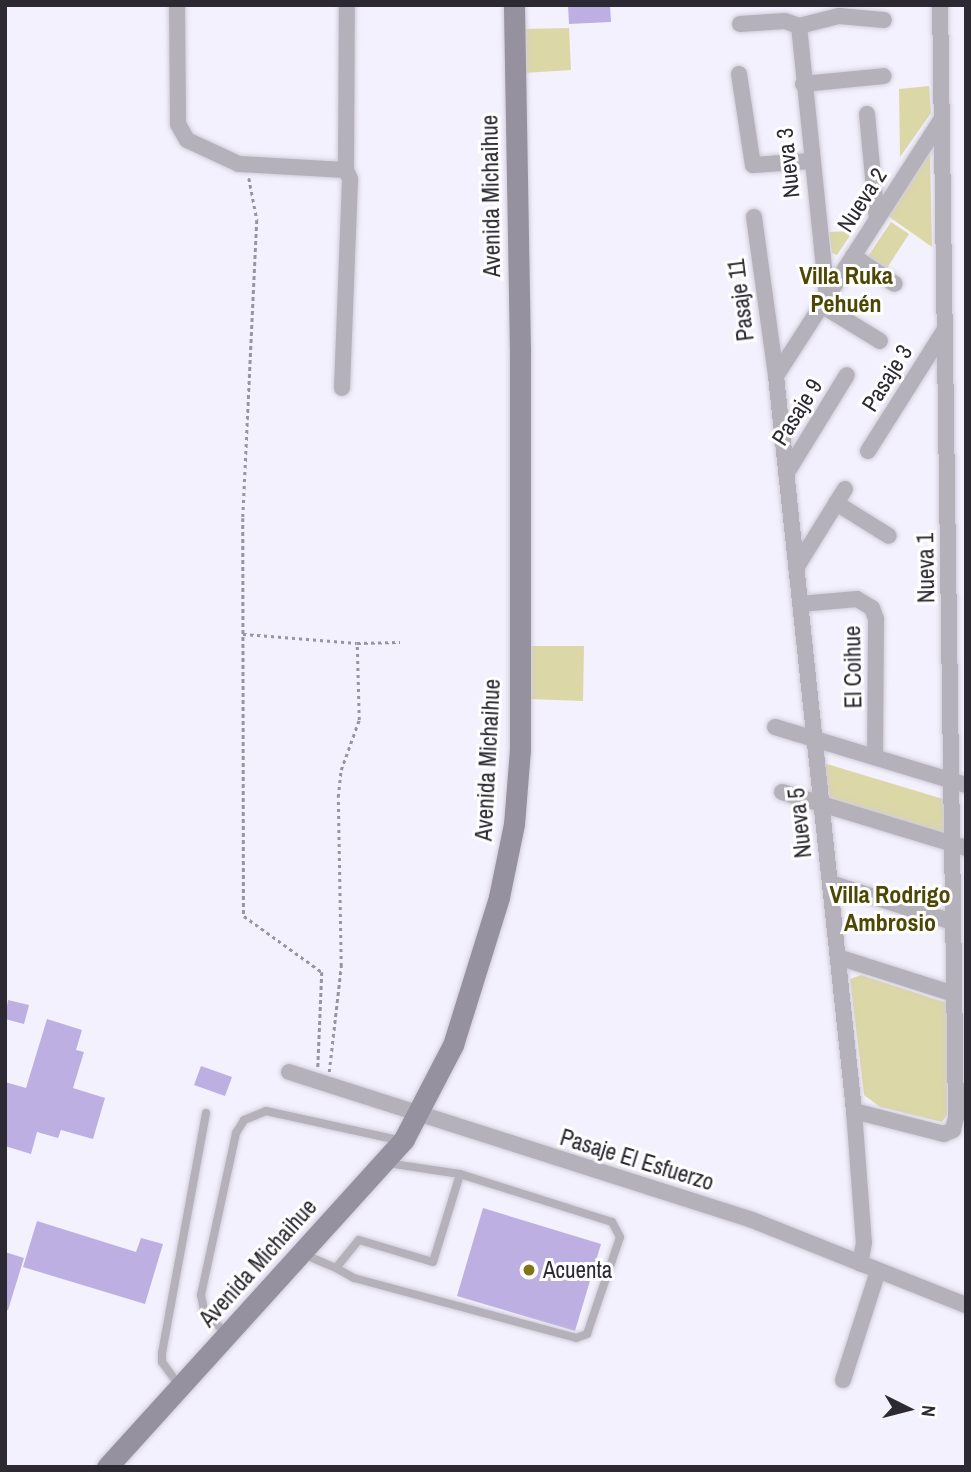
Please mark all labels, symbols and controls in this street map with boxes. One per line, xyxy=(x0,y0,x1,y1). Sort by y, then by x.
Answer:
street label: Avenida Michaihue xyxy=(476,115,506,277)
street label: Nueva 3 xyxy=(771,127,805,199)
street label: Nueva 2 xyxy=(831,163,893,237)
street label: Pasaje 11 xyxy=(722,257,760,343)
district label: Villa Ruka Pehuén xyxy=(799,262,893,318)
street label: Pasaje 3 xyxy=(856,340,918,416)
street label: Pasaje 9 xyxy=(766,374,828,450)
street label: Nueva 1 xyxy=(912,533,940,603)
street label: El Coihue xyxy=(838,625,868,709)
street label: Avenida Michaihue xyxy=(470,678,506,842)
street label: Nueva 5 xyxy=(783,787,817,859)
district label: Villa Rodrigo Ambrosio xyxy=(829,881,951,937)
street label: Pasaje El Esfuerzo xyxy=(557,1124,717,1196)
street label: Avenida Michaihue xyxy=(193,1193,323,1333)
place label: Acuenta xyxy=(543,1256,612,1284)
marker: Acuenta xyxy=(521,1262,537,1278)
north arrow xyxy=(873,1374,943,1444)
text: N xyxy=(915,1404,942,1418)

